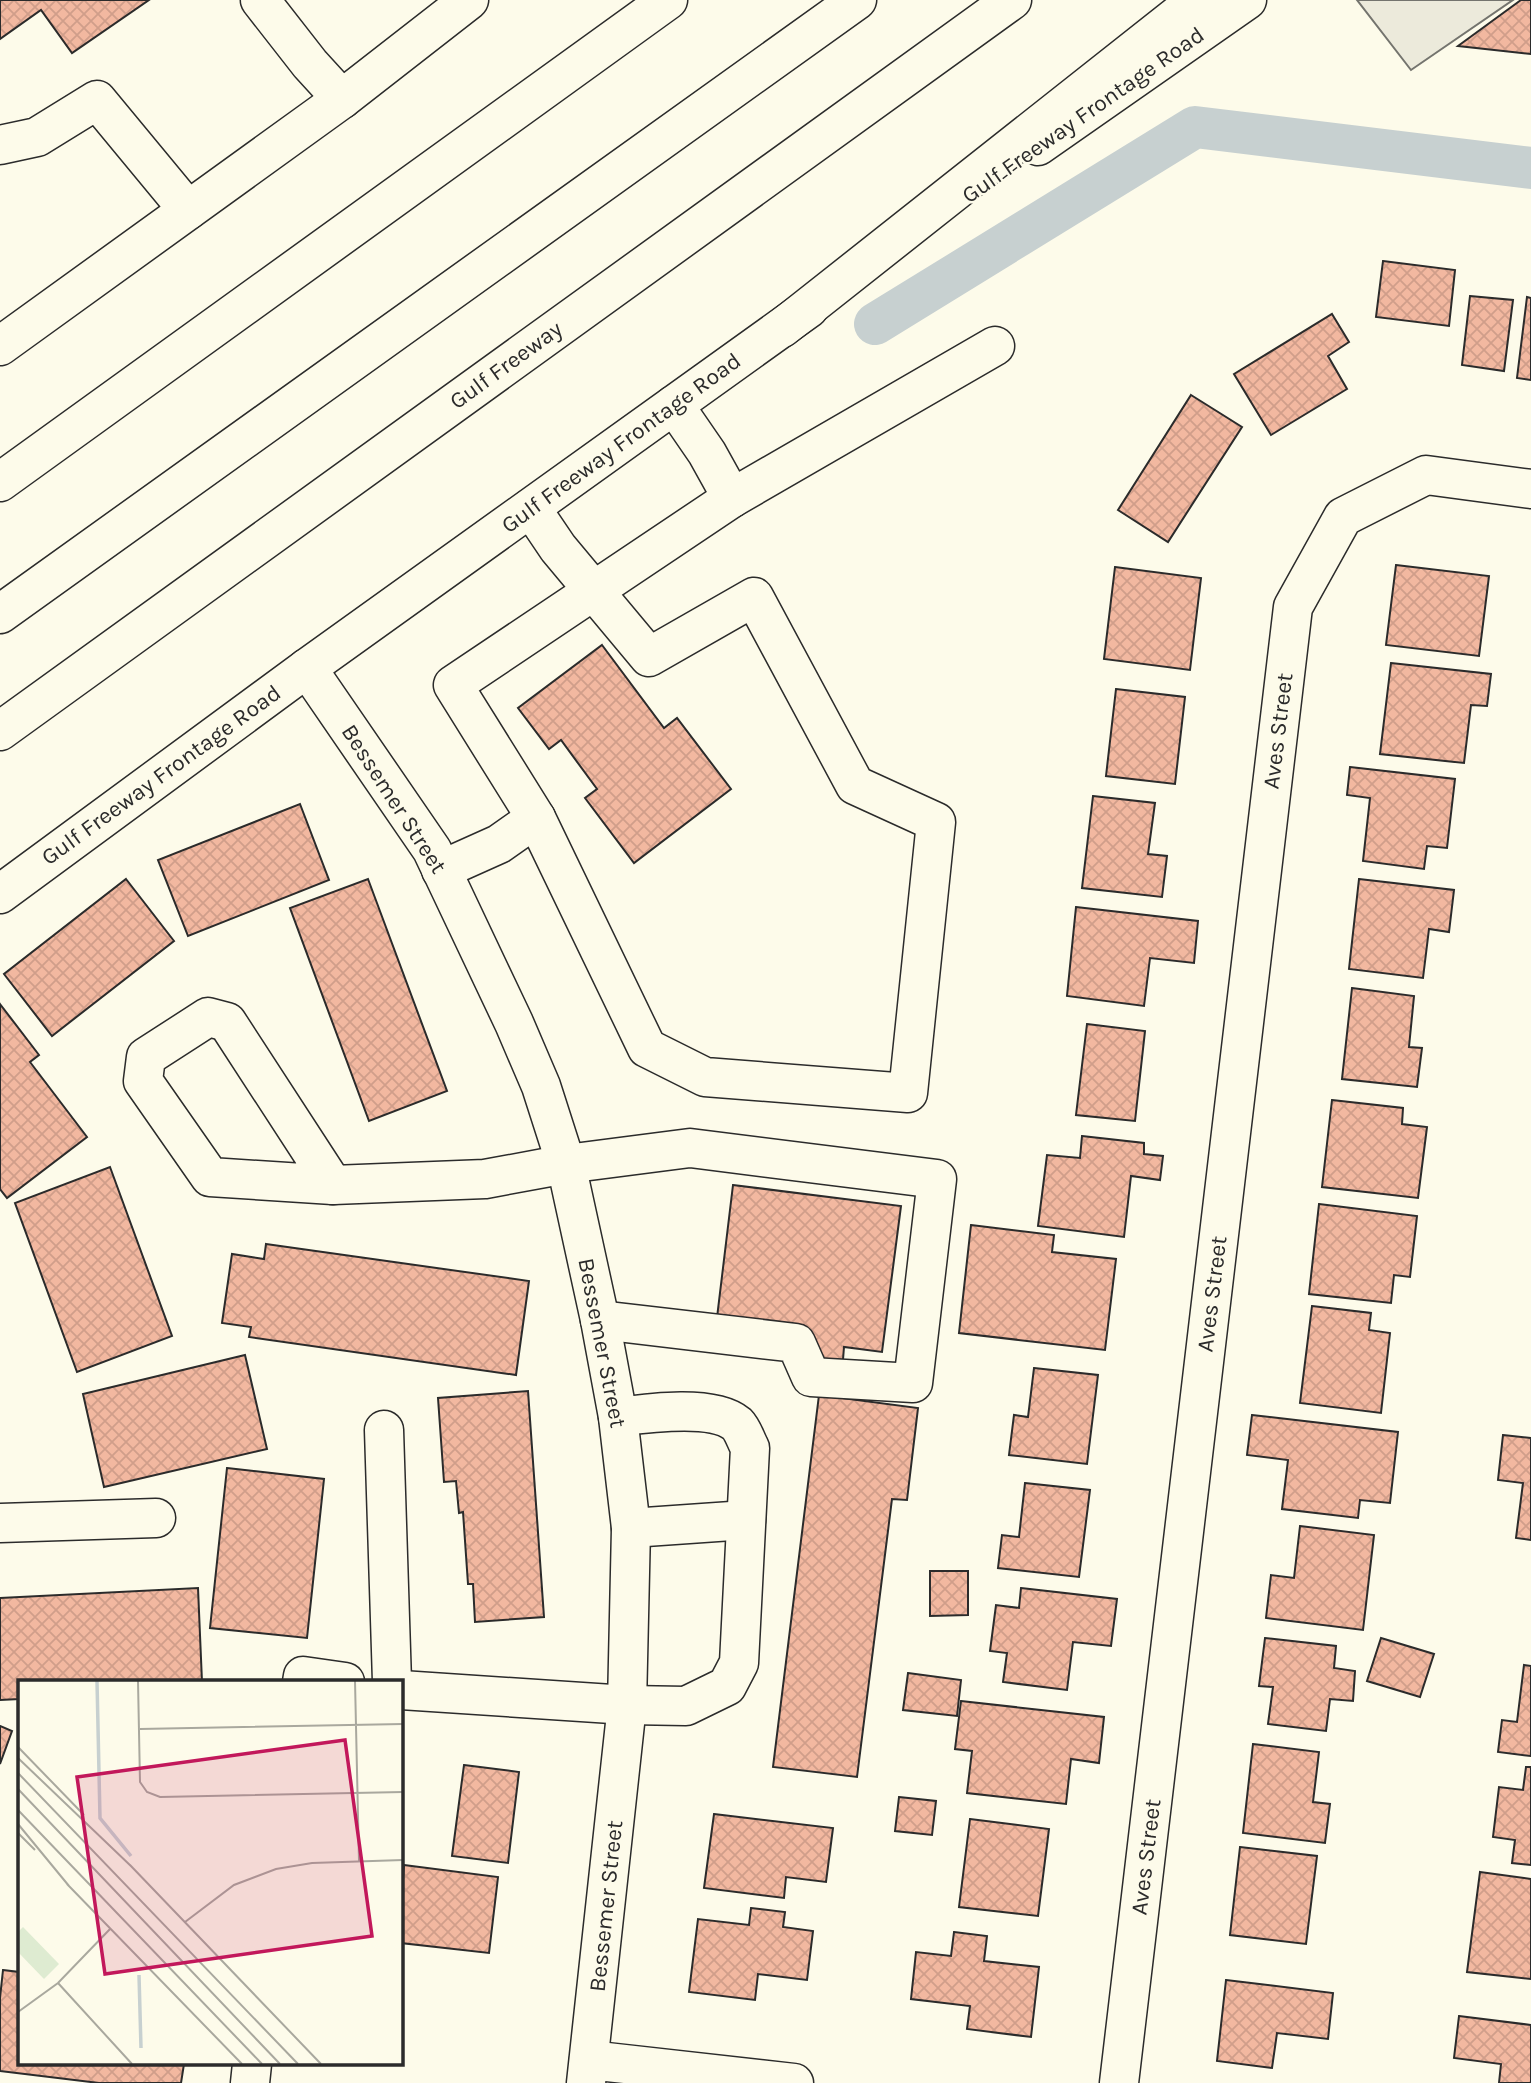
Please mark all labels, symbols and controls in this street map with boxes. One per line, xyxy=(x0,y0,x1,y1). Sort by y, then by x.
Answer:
street label: Gulf Freeway Frontage Road xyxy=(957,21,1209,209)
street label: Gulf Freeway xyxy=(444,315,568,415)
street label: Gulf Freeway Frontage Road xyxy=(496,347,746,539)
street label: Aves Street xyxy=(1257,671,1299,791)
street label: Gulf Freeway Frontage Road xyxy=(36,679,286,871)
street label: Bessemer Street xyxy=(336,719,452,879)
street label: Aves Street xyxy=(1191,1234,1233,1354)
street label: Bessemer Street xyxy=(572,1256,632,1431)
inset map xyxy=(18,1680,402,2066)
street label: Aves Street xyxy=(1125,1797,1167,1917)
street label: Bessemer Street xyxy=(584,1819,628,1993)

